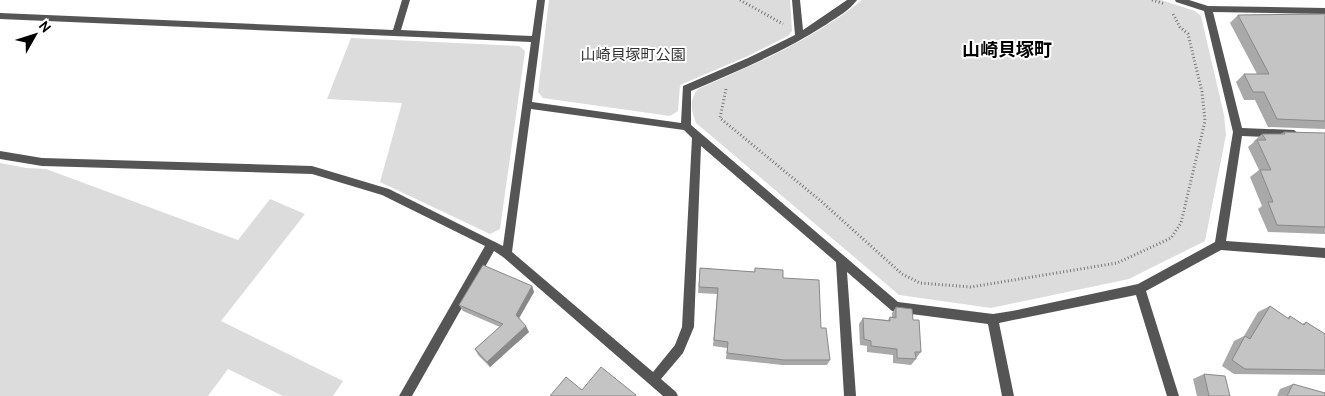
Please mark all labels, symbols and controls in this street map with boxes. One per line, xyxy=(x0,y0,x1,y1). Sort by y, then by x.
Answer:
north arrow xyxy=(10,10,60,60)
text: N xyxy=(35,17,55,36)
district label: 山崎貝塚町 xyxy=(962,39,1052,61)
park label: 山崎貝塚町公園 xyxy=(580,46,686,64)

